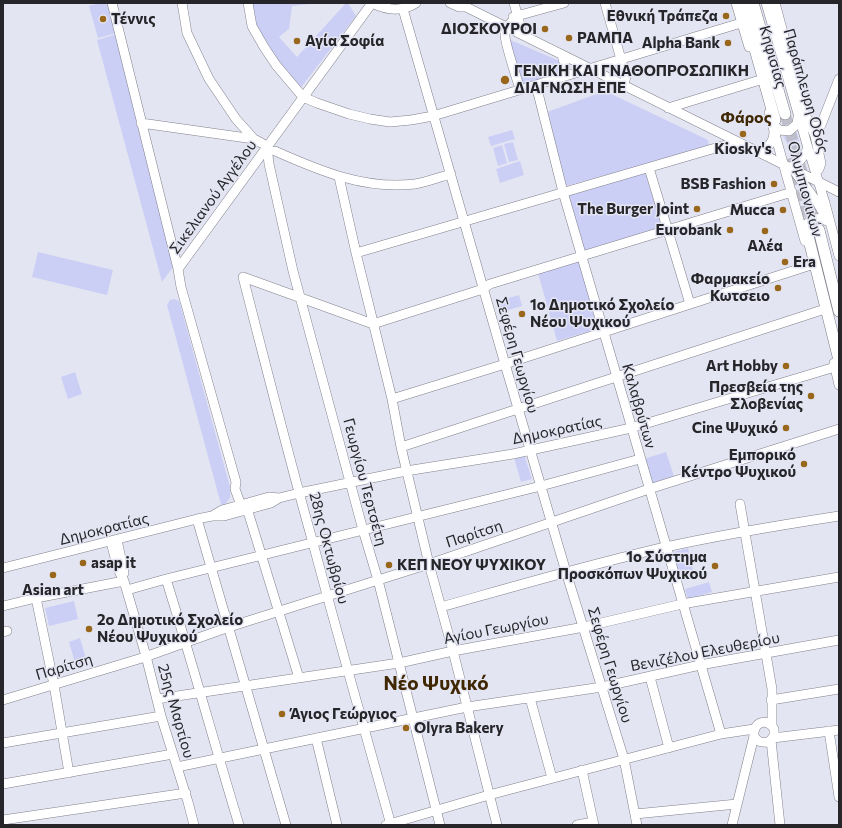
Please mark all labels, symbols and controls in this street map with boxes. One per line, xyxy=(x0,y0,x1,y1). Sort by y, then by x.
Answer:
place label: Εθνική Τράπεζα xyxy=(607,7,718,25)
place label: Τέννις xyxy=(111,10,156,28)
marker: Εθνική Τράπεζα xyxy=(721,11,731,21)
marker: Τέννις xyxy=(98,14,108,24)
place label: ΔΙΟΣΚΟΥΡΟΙ xyxy=(441,20,537,38)
street label: Κηφισίας xyxy=(755,23,791,91)
marker: ΔΙΟΣΚΟΥΡΟΙ xyxy=(540,24,550,34)
street label: Παράπλευρη Οδός xyxy=(780,26,832,156)
place label: ΡΑΜΠΑ xyxy=(577,29,633,47)
place label: Αγία Σοφία xyxy=(305,32,384,50)
marker: ΡΑΜΠΑ xyxy=(564,33,574,43)
place label: Alpha Bank xyxy=(642,34,720,52)
marker: Αγία Σοφία xyxy=(292,36,302,46)
marker: Alpha Bank xyxy=(723,38,733,48)
place label: ΓΕΝΙΚΗ ΚΑΙ ΓΝΑΘΟΠΡΟΣΩΠΙΚΗ ΔΙΑΓΝΩΣΗ ΕΠΕ xyxy=(514,62,749,97)
marker: ΓΕΝΙΚΗ ΚΑΙ ΓΝΑΘΟΠΡΟΣΩΠΙΚΗ ΔΙΑΓΝΩΣΗ ΕΠΕ xyxy=(499,74,511,86)
district label: Φάρος xyxy=(721,108,771,128)
marker: Kiosky's xyxy=(738,129,748,139)
street label: Σικελιανού Αγγέλου xyxy=(166,137,260,257)
street label: Ολυμπιονικών xyxy=(784,139,826,239)
place label: Kiosky's xyxy=(714,140,772,158)
place label: BSB Fashion xyxy=(681,175,766,193)
marker: BSB Fashion xyxy=(769,179,779,189)
place label: The Burger Joint xyxy=(577,200,689,218)
place label: Mucca xyxy=(730,201,775,219)
marker: The Burger Joint xyxy=(692,204,702,214)
marker: Mucca xyxy=(778,205,788,215)
place label: Eurobank xyxy=(655,221,722,239)
marker: Eurobank xyxy=(725,225,735,235)
marker: Αλέα xyxy=(760,226,770,236)
place label: Αλέα xyxy=(747,237,783,255)
place label: Era xyxy=(793,253,816,271)
marker: Era xyxy=(780,257,790,267)
place label: Φαρμακείο Κωτσειο xyxy=(691,270,770,305)
marker: Φαρμακείο Κωτσειο xyxy=(773,283,783,293)
street label: Σεφέρη Γεωργίου xyxy=(492,295,542,415)
place label: 1ο Δημοτικό Σχολείο Νέου Ψυχικού xyxy=(530,296,674,331)
marker: 1ο Δημοτικό Σχολείο Νέου Ψυχικού xyxy=(517,309,527,319)
place label: Art Hobby xyxy=(706,357,778,375)
street label: Καλαβρύτων xyxy=(618,361,660,451)
marker: Art Hobby xyxy=(781,361,791,371)
place label: Πρεσβεία της Σλοβενίας xyxy=(709,378,803,413)
marker: Πρεσβεία της Σλοβενίας xyxy=(806,391,816,401)
street label: Δημοκρατίας xyxy=(510,412,604,448)
street label: Γεωργίου Τερτσέτη xyxy=(339,416,391,548)
place label: Cine Ψυχικό xyxy=(692,419,778,437)
marker: Cine Ψυχικό xyxy=(781,423,791,433)
place label: Εμπορικό Κέντρο Ψυχικού xyxy=(681,446,796,481)
marker: Εμπορικό Κέντρο Ψυχικού xyxy=(799,459,809,469)
street label: 28ης Οκτωβρίου xyxy=(305,490,353,606)
street label: Δημοκρατίας xyxy=(57,509,151,549)
street label: Παρίτση xyxy=(443,516,505,552)
place label: 1ο Σύστημα Προσκόπων Ψυχικού xyxy=(558,548,707,583)
place label: asap it xyxy=(91,554,136,572)
place label: ΚΕΠ ΝΕΟΥ ΨΥΧΙΚΟΥ xyxy=(397,556,546,574)
marker: asap it xyxy=(78,558,88,568)
marker: ΚΕΠ ΝΕΟΥ ΨΥΧΙΚΟΥ xyxy=(384,560,394,570)
marker: 1ο Σύστημα Προσκόπων Ψυχικού xyxy=(710,561,720,571)
marker: Asian art xyxy=(48,570,58,580)
place label: Asian art xyxy=(22,581,84,599)
street label: Σεφέρη Γεωργίου xyxy=(584,605,636,725)
street label: Αγίου Γεωργίου xyxy=(442,610,550,648)
place label: 2ο Δημοτικό Σχολείο Νέου Ψυχικού xyxy=(97,611,243,646)
marker: 2ο Δημοτικό Σχολείο Νέου Ψυχικού xyxy=(84,624,94,634)
street label: Βενιζέλου Ελευθερίου xyxy=(629,629,781,675)
street label: Παρίτση xyxy=(33,650,95,684)
street label: 25ης Μαρτίου xyxy=(154,662,198,760)
district label: Νέο Ψυχικό xyxy=(383,673,489,695)
place label: Άγιος Γεώργιος xyxy=(290,705,397,723)
marker: Άγιος Γεώργιος xyxy=(277,709,287,719)
place label: Olyra Bakery xyxy=(414,719,504,737)
marker: Olyra Bakery xyxy=(401,723,411,733)

